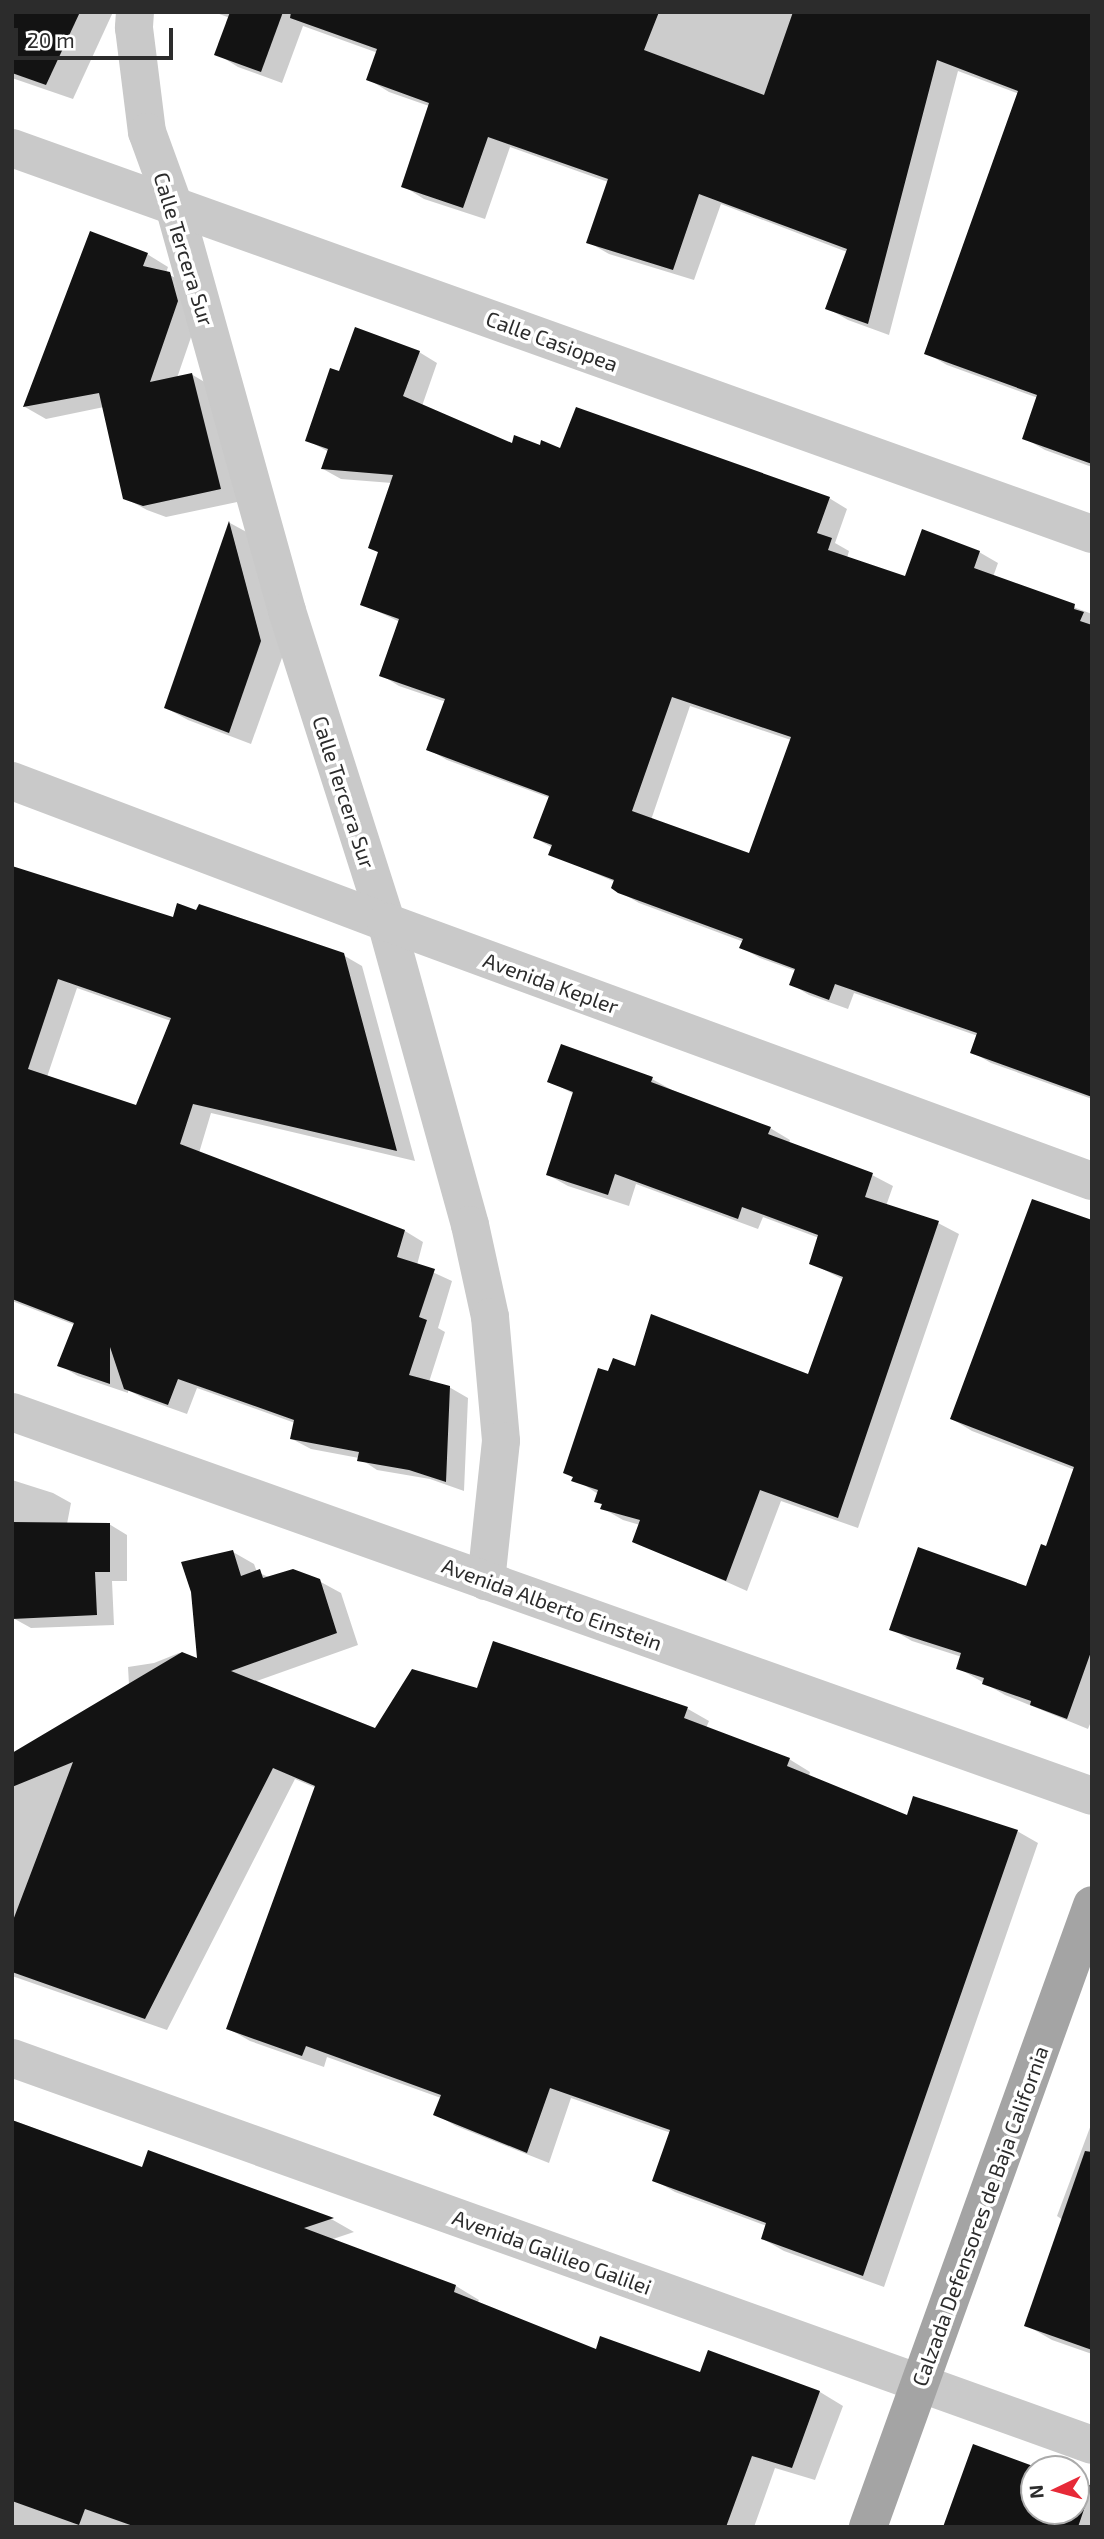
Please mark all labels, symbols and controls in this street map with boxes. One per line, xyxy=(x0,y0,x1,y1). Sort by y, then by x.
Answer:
scale bar xyxy=(18,14,177,58)
text: 20 m xyxy=(27,27,75,52)
street label: Calle Tercera Sur xyxy=(149,169,219,329)
street label: Calle Casiopea xyxy=(483,306,621,376)
street label: Calle Tercera Sur xyxy=(307,712,381,872)
street label: Avenida Kepler xyxy=(480,947,622,1019)
street label: Avenida Alberto Einstein xyxy=(438,1552,666,1656)
street label: Calzada Defensores de Baja California xyxy=(907,2042,1053,2390)
street label: Avenida Galileo Galilei xyxy=(449,2204,655,2300)
north arrow xyxy=(1020,2455,1090,2525)
text: N xyxy=(1024,2484,1048,2500)

